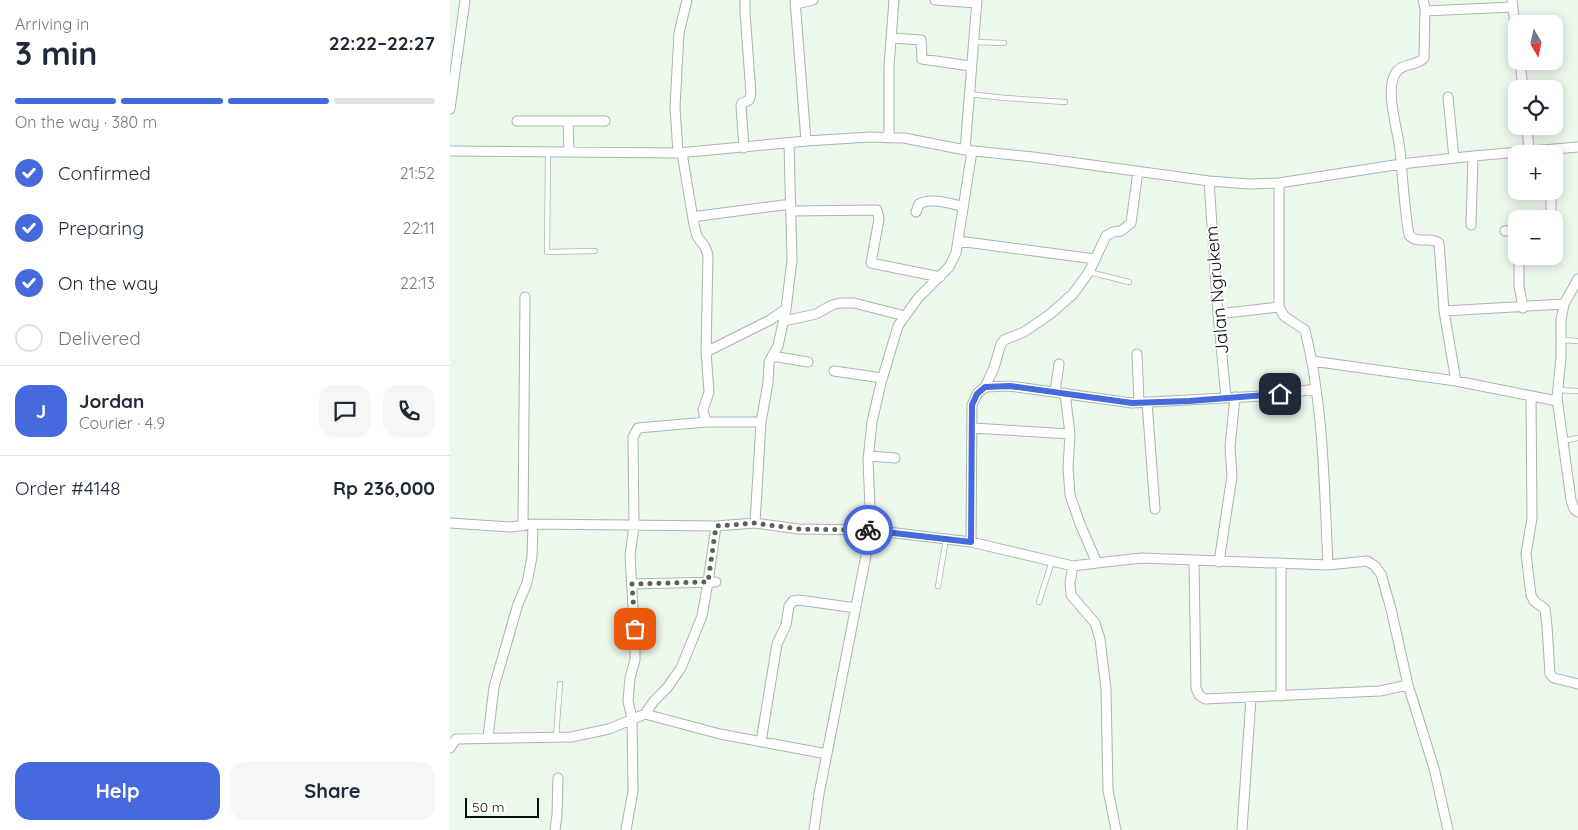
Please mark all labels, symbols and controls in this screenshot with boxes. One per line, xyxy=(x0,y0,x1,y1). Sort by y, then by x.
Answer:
text: Arriving in xyxy=(15,14,89,34)
north arrow xyxy=(1508,15,1562,70)
map controls xyxy=(1508,15,1563,265)
text: 22:22–22:27 xyxy=(329,31,435,55)
text: 3 min xyxy=(15,33,97,73)
button: locate xyxy=(1508,80,1563,135)
text: On the way · 380 m xyxy=(15,112,157,132)
button: + xyxy=(1508,145,1563,200)
icon: check xyxy=(15,159,43,187)
text: Confirmed xyxy=(58,161,151,185)
text: 21:52 xyxy=(400,163,435,183)
button: − xyxy=(1508,210,1563,265)
icon: check xyxy=(15,214,43,242)
text: Preparing xyxy=(58,216,144,240)
text: 22:11 xyxy=(402,218,435,238)
street label: Jalan Ngrukem xyxy=(1199,225,1234,355)
icon: check xyxy=(15,269,43,297)
text: On the way xyxy=(58,271,159,295)
text: 22:13 xyxy=(400,273,435,293)
text: Delivered xyxy=(58,326,141,350)
pin xyxy=(1259,373,1301,415)
icon: home xyxy=(1266,380,1294,408)
button: chat xyxy=(319,385,371,437)
button: phone xyxy=(383,385,435,437)
text: Jordan xyxy=(79,389,144,413)
text: J xyxy=(36,399,46,423)
text: Courier · 4.9 xyxy=(79,413,165,433)
text: Order #4148 xyxy=(15,476,121,500)
text: Rp 236,000 xyxy=(333,476,435,500)
courier xyxy=(843,505,893,555)
icon: bike xyxy=(854,516,882,544)
pin xyxy=(614,608,656,650)
icon: bag xyxy=(621,615,649,643)
button: Help xyxy=(15,762,220,820)
button: Share xyxy=(230,762,435,820)
scale bar xyxy=(465,795,539,818)
text: 50 m xyxy=(472,798,505,816)

